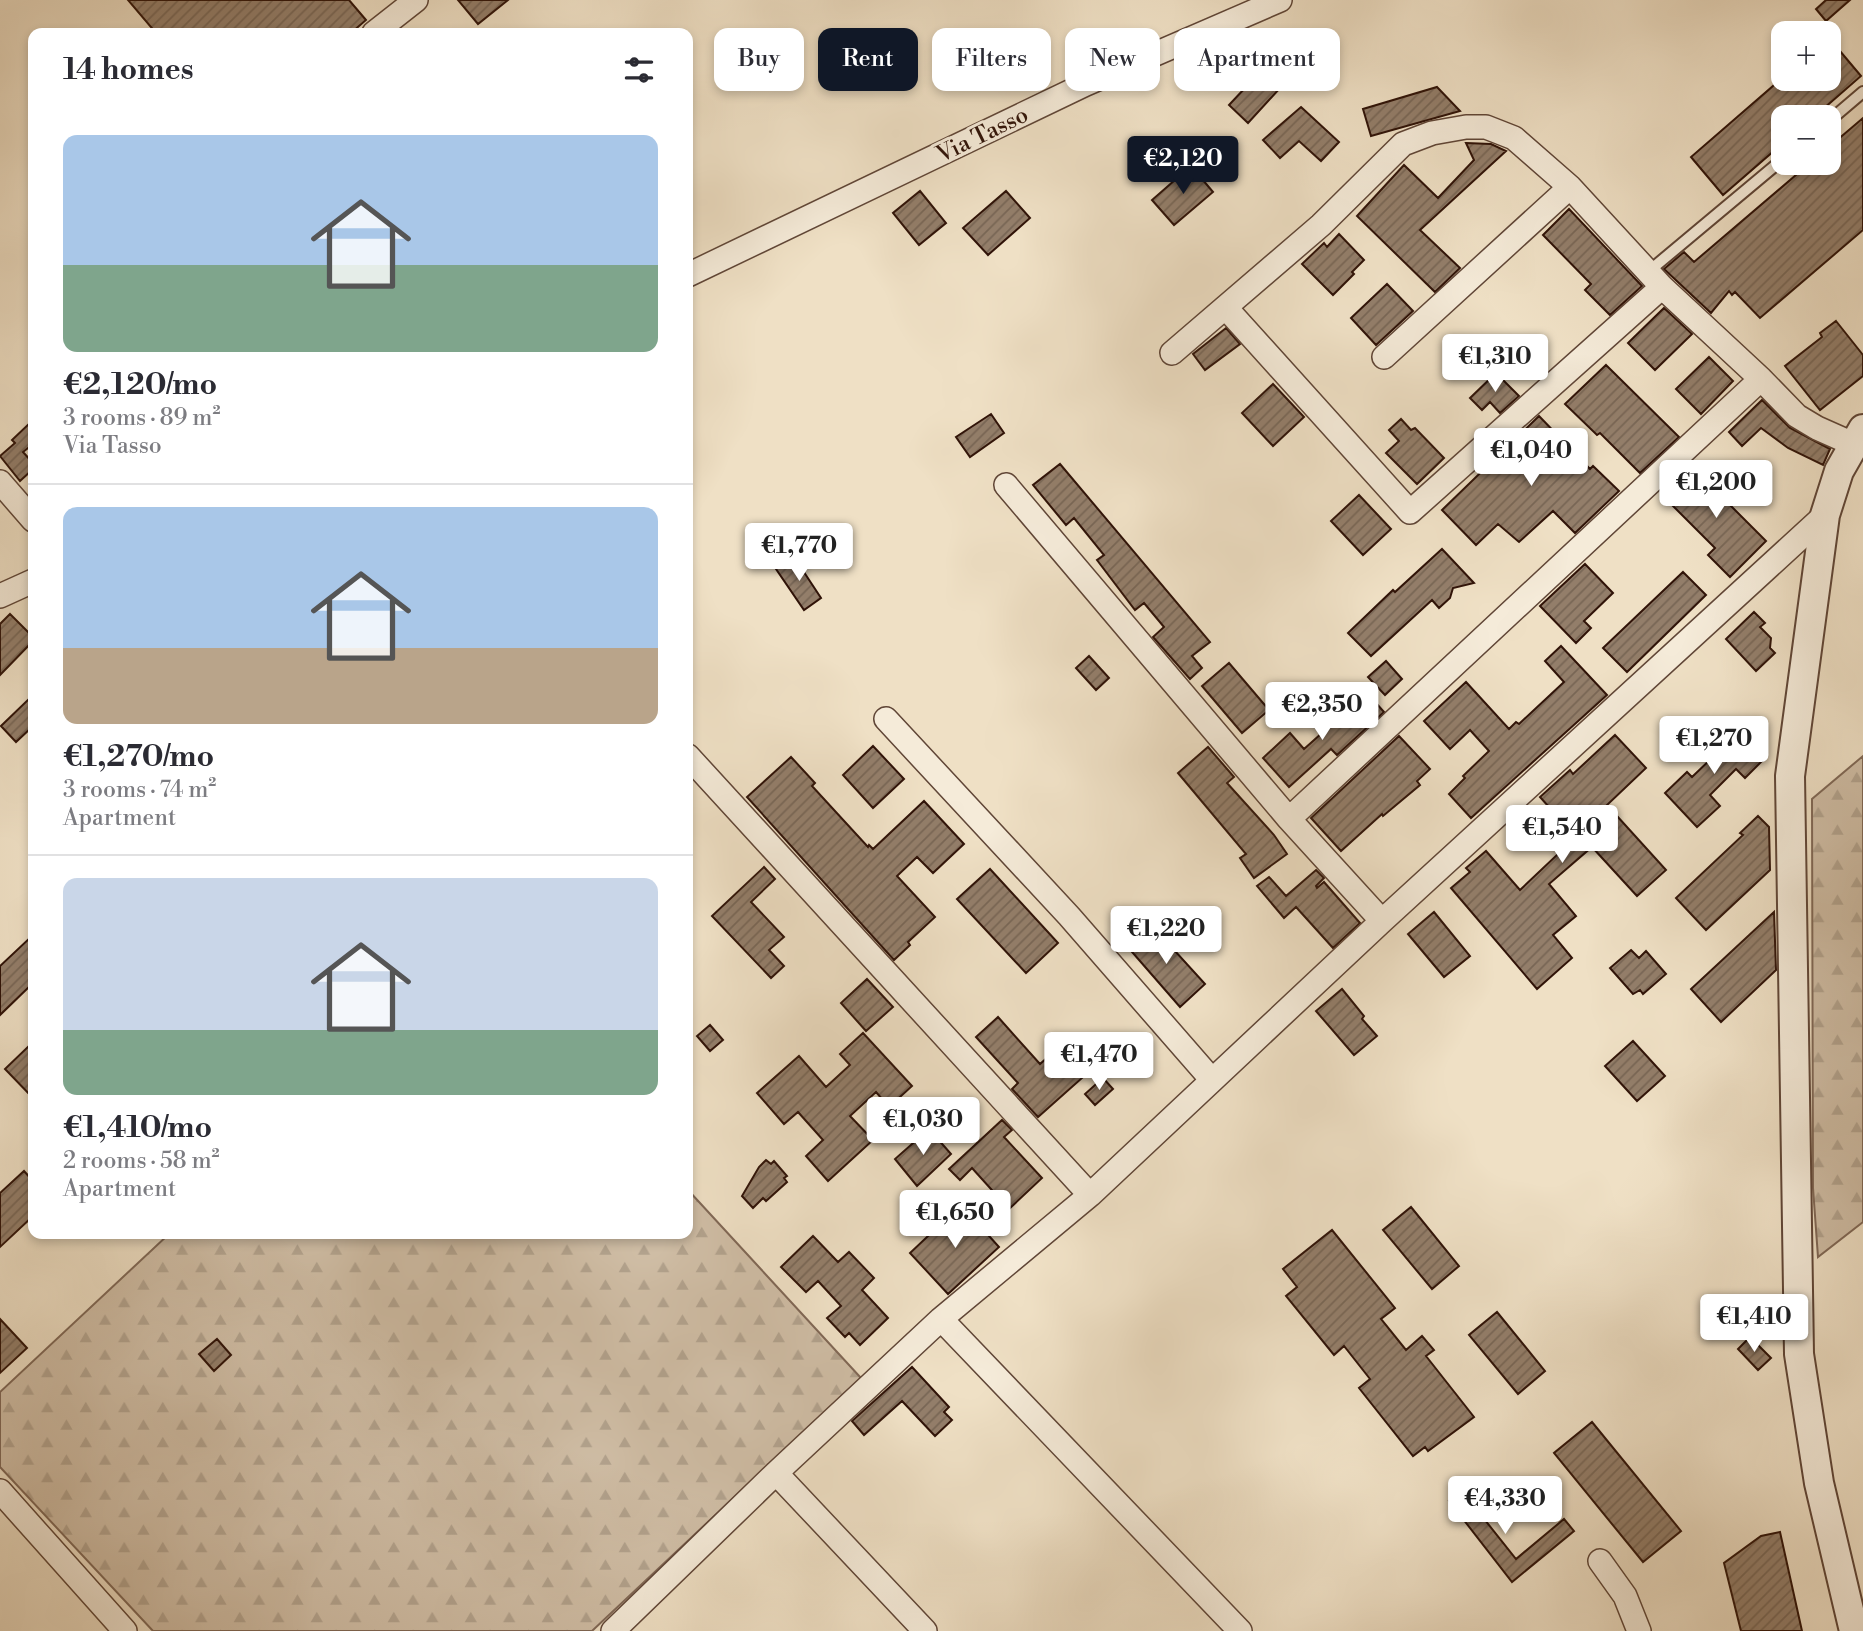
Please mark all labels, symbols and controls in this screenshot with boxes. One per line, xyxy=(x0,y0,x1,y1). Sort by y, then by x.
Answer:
map controls xyxy=(1771,21,1841,175)
button: + xyxy=(1771,21,1841,91)
chip: Buy xyxy=(714,28,804,91)
chip: Rent xyxy=(818,28,918,91)
chip: Filters xyxy=(932,28,1051,91)
chip: New xyxy=(1065,28,1160,91)
chip: Apartment xyxy=(1174,28,1340,91)
text: 14 homes xyxy=(63,51,194,89)
icon: filters xyxy=(620,51,658,89)
street label: Via Tasso xyxy=(931,101,1033,170)
button: − xyxy=(1771,105,1841,175)
pin: €2,120 xyxy=(1126,136,1240,196)
text: €2,120 xyxy=(1143,145,1223,173)
icon: home xyxy=(298,181,424,307)
pin: €1,310 xyxy=(1438,334,1552,394)
text: €1,310 xyxy=(1458,343,1532,371)
text: €2,120/mo xyxy=(63,366,217,404)
text: 3 rooms · 89 m² xyxy=(63,404,220,432)
pin: €1,040 xyxy=(1474,428,1588,488)
text: Via Tasso xyxy=(63,432,162,460)
text: €1,040 xyxy=(1490,437,1572,465)
pin: €1,200 xyxy=(1659,461,1773,520)
text: €1,200 xyxy=(1675,469,1757,497)
pin: €1,770 xyxy=(742,524,856,583)
text: €1,770 xyxy=(761,532,837,560)
icon: home xyxy=(298,553,424,679)
pin: €2,350 xyxy=(1265,682,1379,742)
text: €2,350 xyxy=(1281,691,1363,719)
pin: €1,270 xyxy=(1657,716,1771,776)
text: €1,270 xyxy=(1675,725,1753,753)
text: €1,270/mo xyxy=(63,738,214,776)
text: 3 rooms · 74 m² xyxy=(63,776,216,804)
text: Apartment xyxy=(63,804,176,832)
pin: €1,540 xyxy=(1505,806,1619,865)
text: €1,540 xyxy=(1522,814,1602,842)
pin: €1,220 xyxy=(1109,906,1223,966)
text: €1,220 xyxy=(1127,915,1205,943)
icon: home xyxy=(298,924,424,1050)
pin: €1,470 xyxy=(1042,1032,1156,1092)
text: €1,470 xyxy=(1060,1041,1138,1069)
pin: €1,030 xyxy=(866,1098,980,1157)
text: €1,030 xyxy=(883,1106,963,1134)
text: €1,410/mo xyxy=(63,1109,212,1147)
text: 2 rooms · 58 m² xyxy=(63,1147,220,1175)
text: Apartment xyxy=(63,1175,176,1203)
pin: €1,650 xyxy=(898,1190,1012,1250)
text: €1,650 xyxy=(916,1199,994,1227)
pin: €1,410 xyxy=(1697,1294,1811,1354)
text: €1,410 xyxy=(1716,1303,1792,1331)
pin: €4,330 xyxy=(1448,1476,1562,1536)
text: €4,330 xyxy=(1464,1485,1546,1513)

